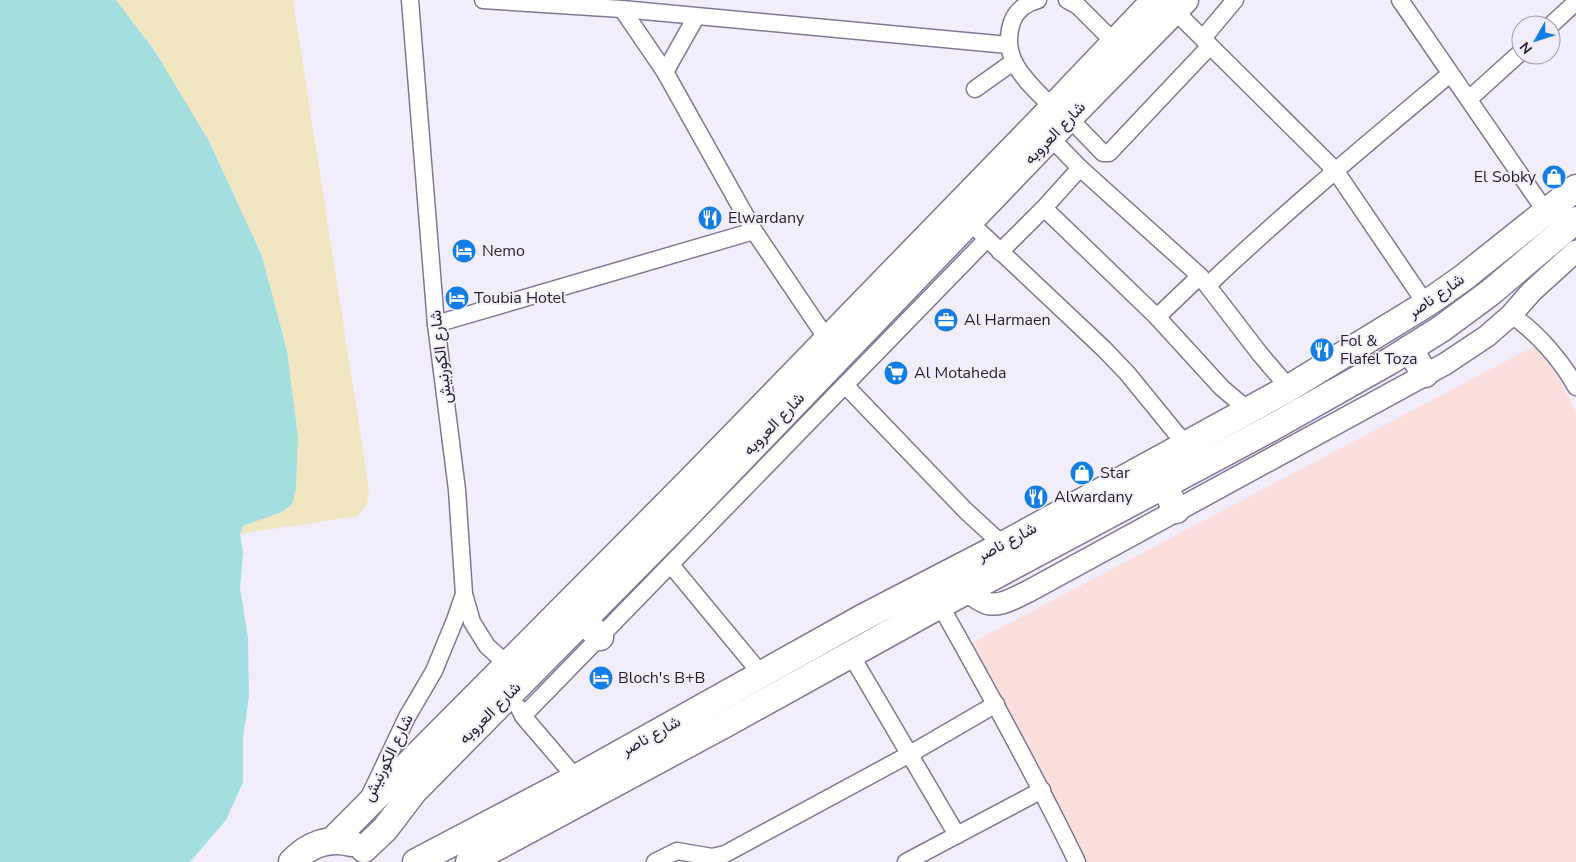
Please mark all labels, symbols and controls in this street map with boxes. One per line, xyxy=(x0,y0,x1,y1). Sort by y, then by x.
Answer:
north arrow xyxy=(1511,15,1561,65)
text: N xyxy=(1516,38,1537,58)
street label: شارع العروبه xyxy=(1019,97,1091,169)
shop icon: El Sobky xyxy=(1541,164,1567,190)
place label: El Sobky xyxy=(1474,166,1537,188)
restaurant icon: Elwardany xyxy=(697,205,723,231)
place label: Elwardany xyxy=(728,207,805,229)
hotel icon: Nemo xyxy=(451,238,477,264)
place label: Nemo xyxy=(482,240,525,262)
street label: شارع ناصر xyxy=(1402,268,1469,324)
hotel icon: Toubia Hotel xyxy=(444,285,470,311)
place label: Toubia Hotel xyxy=(474,287,566,309)
office icon: Al Harmaen xyxy=(933,307,959,333)
street label: شارع الكورنيش xyxy=(424,309,458,405)
place label: Al Harmaen xyxy=(964,309,1051,331)
place label: Fol & Flafel Toza xyxy=(1340,330,1417,370)
restaurant icon: Fol & Flafel Toza xyxy=(1309,337,1335,363)
supermarket icon: Al Motaheda xyxy=(883,360,909,386)
place label: Al Motaheda xyxy=(914,362,1007,384)
street label: شارع العروبه xyxy=(738,388,810,460)
shop icon: Star xyxy=(1069,460,1095,486)
place label: Star xyxy=(1100,462,1130,484)
restaurant icon: Alwardany xyxy=(1023,484,1049,510)
place label: Alwardany xyxy=(1054,486,1133,508)
street label: شارع ناصر xyxy=(972,517,1041,567)
hotel icon: Bloch's B+B xyxy=(588,665,614,691)
place label: Bloch's B+B xyxy=(618,667,705,689)
street label: شارع العروبه xyxy=(454,677,526,749)
street label: شارع الكورنيش xyxy=(357,711,419,805)
street label: شارع ناصر xyxy=(617,711,685,762)

